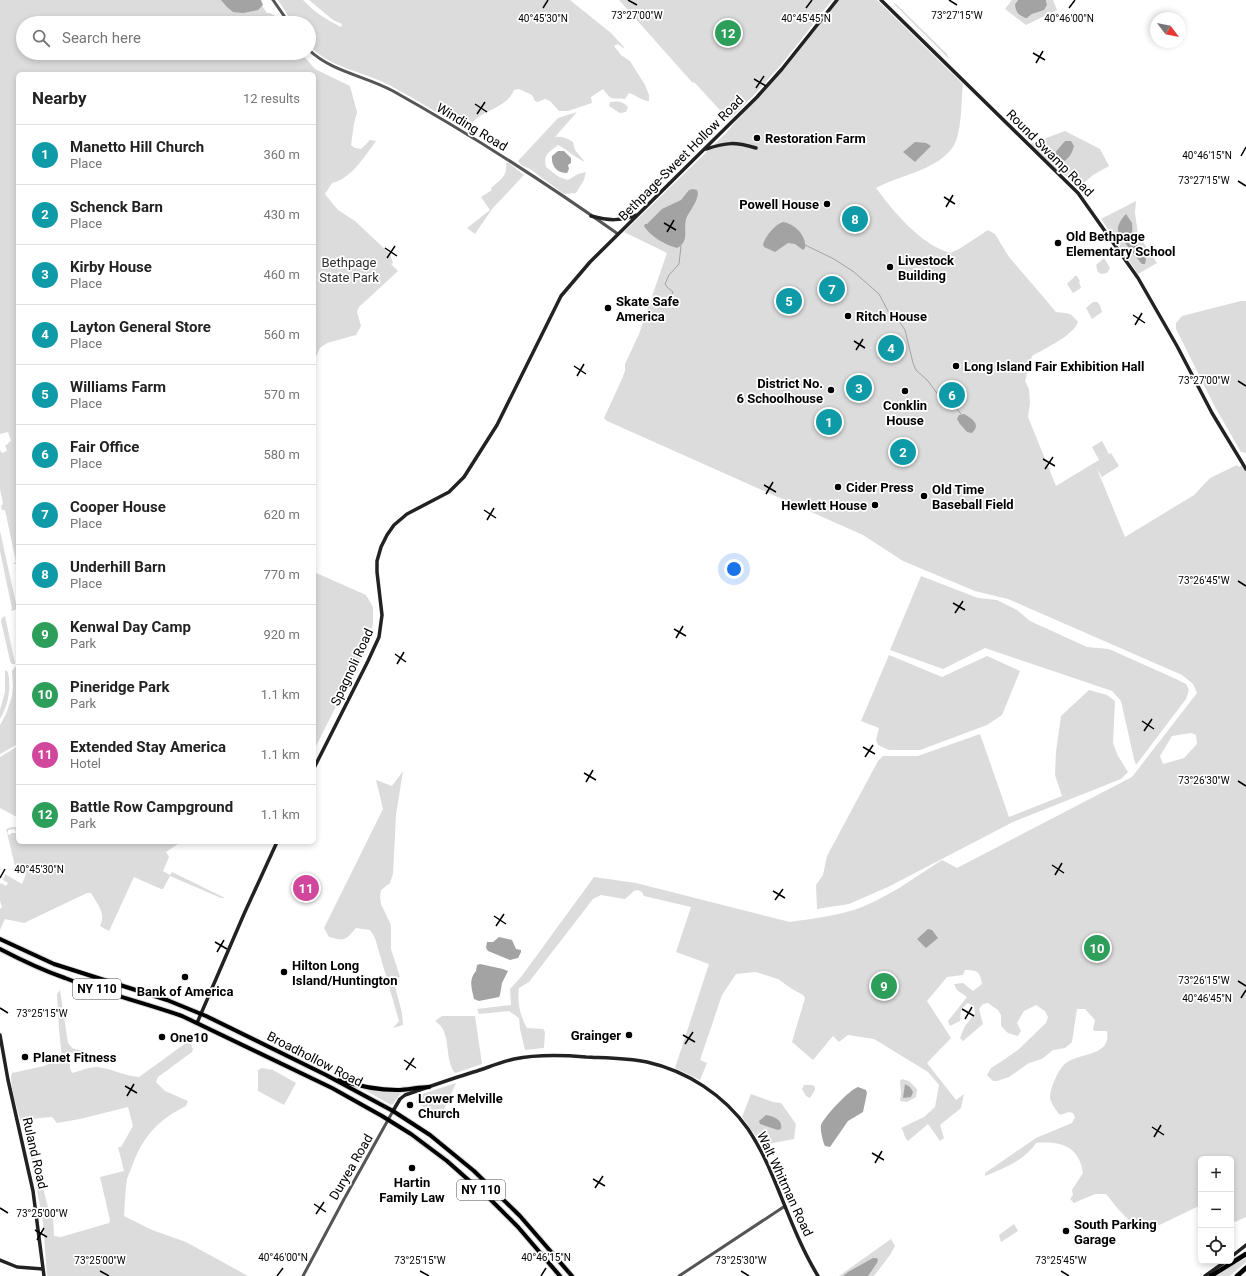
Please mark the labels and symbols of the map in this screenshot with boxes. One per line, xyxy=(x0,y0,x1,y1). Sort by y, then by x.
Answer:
text: 73°27'00"W xyxy=(611,10,663,21)
text: 73°27'15"W xyxy=(931,10,983,21)
north arrow xyxy=(1150,12,1186,48)
text: 40°45'30"N xyxy=(518,13,568,24)
text: 40°45'45"N xyxy=(781,13,831,24)
text: 40°46'00"N xyxy=(1044,13,1094,24)
pin: 12 xyxy=(715,18,741,48)
street label: Bethpage-Sweet Hollow Road xyxy=(615,92,747,224)
street label: Winding Road xyxy=(434,100,510,154)
street label: Round Swamp Road xyxy=(1003,106,1097,200)
place label: Restoration Farm xyxy=(765,131,866,146)
marker: Restoration Farm xyxy=(752,133,762,143)
text: 40°46'15"N xyxy=(1182,150,1232,161)
text: 73°27'15"W xyxy=(1178,175,1230,186)
place label: Powell House xyxy=(739,197,819,212)
marker: Powell House xyxy=(822,199,832,209)
pin: 8 xyxy=(842,204,868,234)
place label: Old Bethpage Elementary School xyxy=(1066,229,1176,259)
marker: Old Bethpage Elementary School xyxy=(1053,238,1063,248)
place label: Livestock Building xyxy=(898,253,955,283)
park label: Bethpage State Park xyxy=(319,255,379,285)
marker: Livestock Building xyxy=(885,262,895,272)
pin: 7 xyxy=(819,274,845,304)
pin: 5 xyxy=(776,286,802,316)
place label: Skate Safe America xyxy=(616,294,679,324)
marker: Skate Safe America xyxy=(603,303,613,313)
place label: Ritch House xyxy=(856,309,927,324)
marker: Ritch House xyxy=(843,311,853,321)
pin: 4 xyxy=(878,333,904,363)
place label: Long Island Fair Exhibition Hall xyxy=(964,359,1144,374)
marker: Long Island Fair Exhibition Hall xyxy=(951,361,961,371)
pin: 3 xyxy=(846,373,872,403)
text: 73°27'00"W xyxy=(1178,375,1230,386)
place label: District No. 6 Schoolhouse xyxy=(737,376,823,406)
pin: 6 xyxy=(939,380,965,410)
marker: District No. 6 Schoolhouse xyxy=(826,385,836,395)
marker: Conklin House xyxy=(900,386,910,396)
place label: Conklin House xyxy=(883,398,927,428)
pin: 1 xyxy=(816,407,842,437)
pin: 2 xyxy=(890,437,916,467)
place label: Cider Press xyxy=(846,480,914,495)
marker: Cider Press xyxy=(833,482,843,492)
place label: Old Time Baseball Field xyxy=(932,482,1014,512)
marker: Old Time Baseball Field xyxy=(919,491,929,501)
place label: Hewlett House xyxy=(781,498,867,513)
marker: Hewlett House xyxy=(870,500,880,510)
your location xyxy=(724,559,744,579)
text: 73°26'45"W xyxy=(1178,575,1230,586)
street label: Spagnoli Road xyxy=(328,626,376,708)
text: 73°26'30"W xyxy=(1178,775,1230,786)
text: 40°45'30"N xyxy=(14,864,64,875)
pin: 11 xyxy=(293,873,319,903)
pin: 10 xyxy=(1084,933,1110,963)
place label: Hilton Long Island/Huntington xyxy=(292,958,397,988)
marker: Hilton Long Island/Huntington xyxy=(279,967,289,977)
pin: 9 xyxy=(871,971,897,1001)
marker: Bank of America xyxy=(180,972,190,982)
text: 73°26'15"W xyxy=(1178,975,1230,986)
road number: NY 110 xyxy=(73,979,121,999)
place label: Bank of America xyxy=(137,984,233,999)
text: 40°46'45"N xyxy=(1182,993,1232,1004)
text: 73°25'15"W xyxy=(16,1008,68,1019)
street label: Broadhollow Road xyxy=(265,1028,365,1090)
place label: Grainger xyxy=(571,1028,621,1043)
place label: One10 xyxy=(170,1030,208,1045)
marker: Grainger xyxy=(624,1030,634,1040)
marker: One10 xyxy=(157,1032,167,1042)
place label: Planet Fitness xyxy=(33,1050,117,1065)
marker: Planet Fitness xyxy=(20,1052,30,1062)
place label: Lower Melville Church xyxy=(418,1091,503,1121)
marker: Lower Melville Church xyxy=(405,1100,415,1110)
street label: Ruland Road xyxy=(19,1116,51,1190)
street label: Walt Whitman Road xyxy=(754,1129,816,1239)
street label: Duryea Road xyxy=(326,1132,376,1202)
marker: Hartin Family Law xyxy=(407,1163,417,1173)
place label: Hartin Family Law xyxy=(379,1175,445,1205)
road number: NY 110 xyxy=(457,1180,505,1200)
text: 73°25'00"W xyxy=(16,1208,68,1219)
place label: South Parking Garage xyxy=(1074,1217,1157,1247)
marker: South Parking Garage xyxy=(1061,1226,1071,1236)
text: 40°46'00"N xyxy=(258,1252,308,1263)
text: 40°46'15"N xyxy=(521,1252,571,1263)
text: 73°25'00"W xyxy=(74,1255,126,1266)
text: 73°25'15"W xyxy=(394,1255,446,1266)
text: 73°25'30"W xyxy=(715,1255,767,1266)
text: 73°25'45"W xyxy=(1035,1255,1087,1266)

